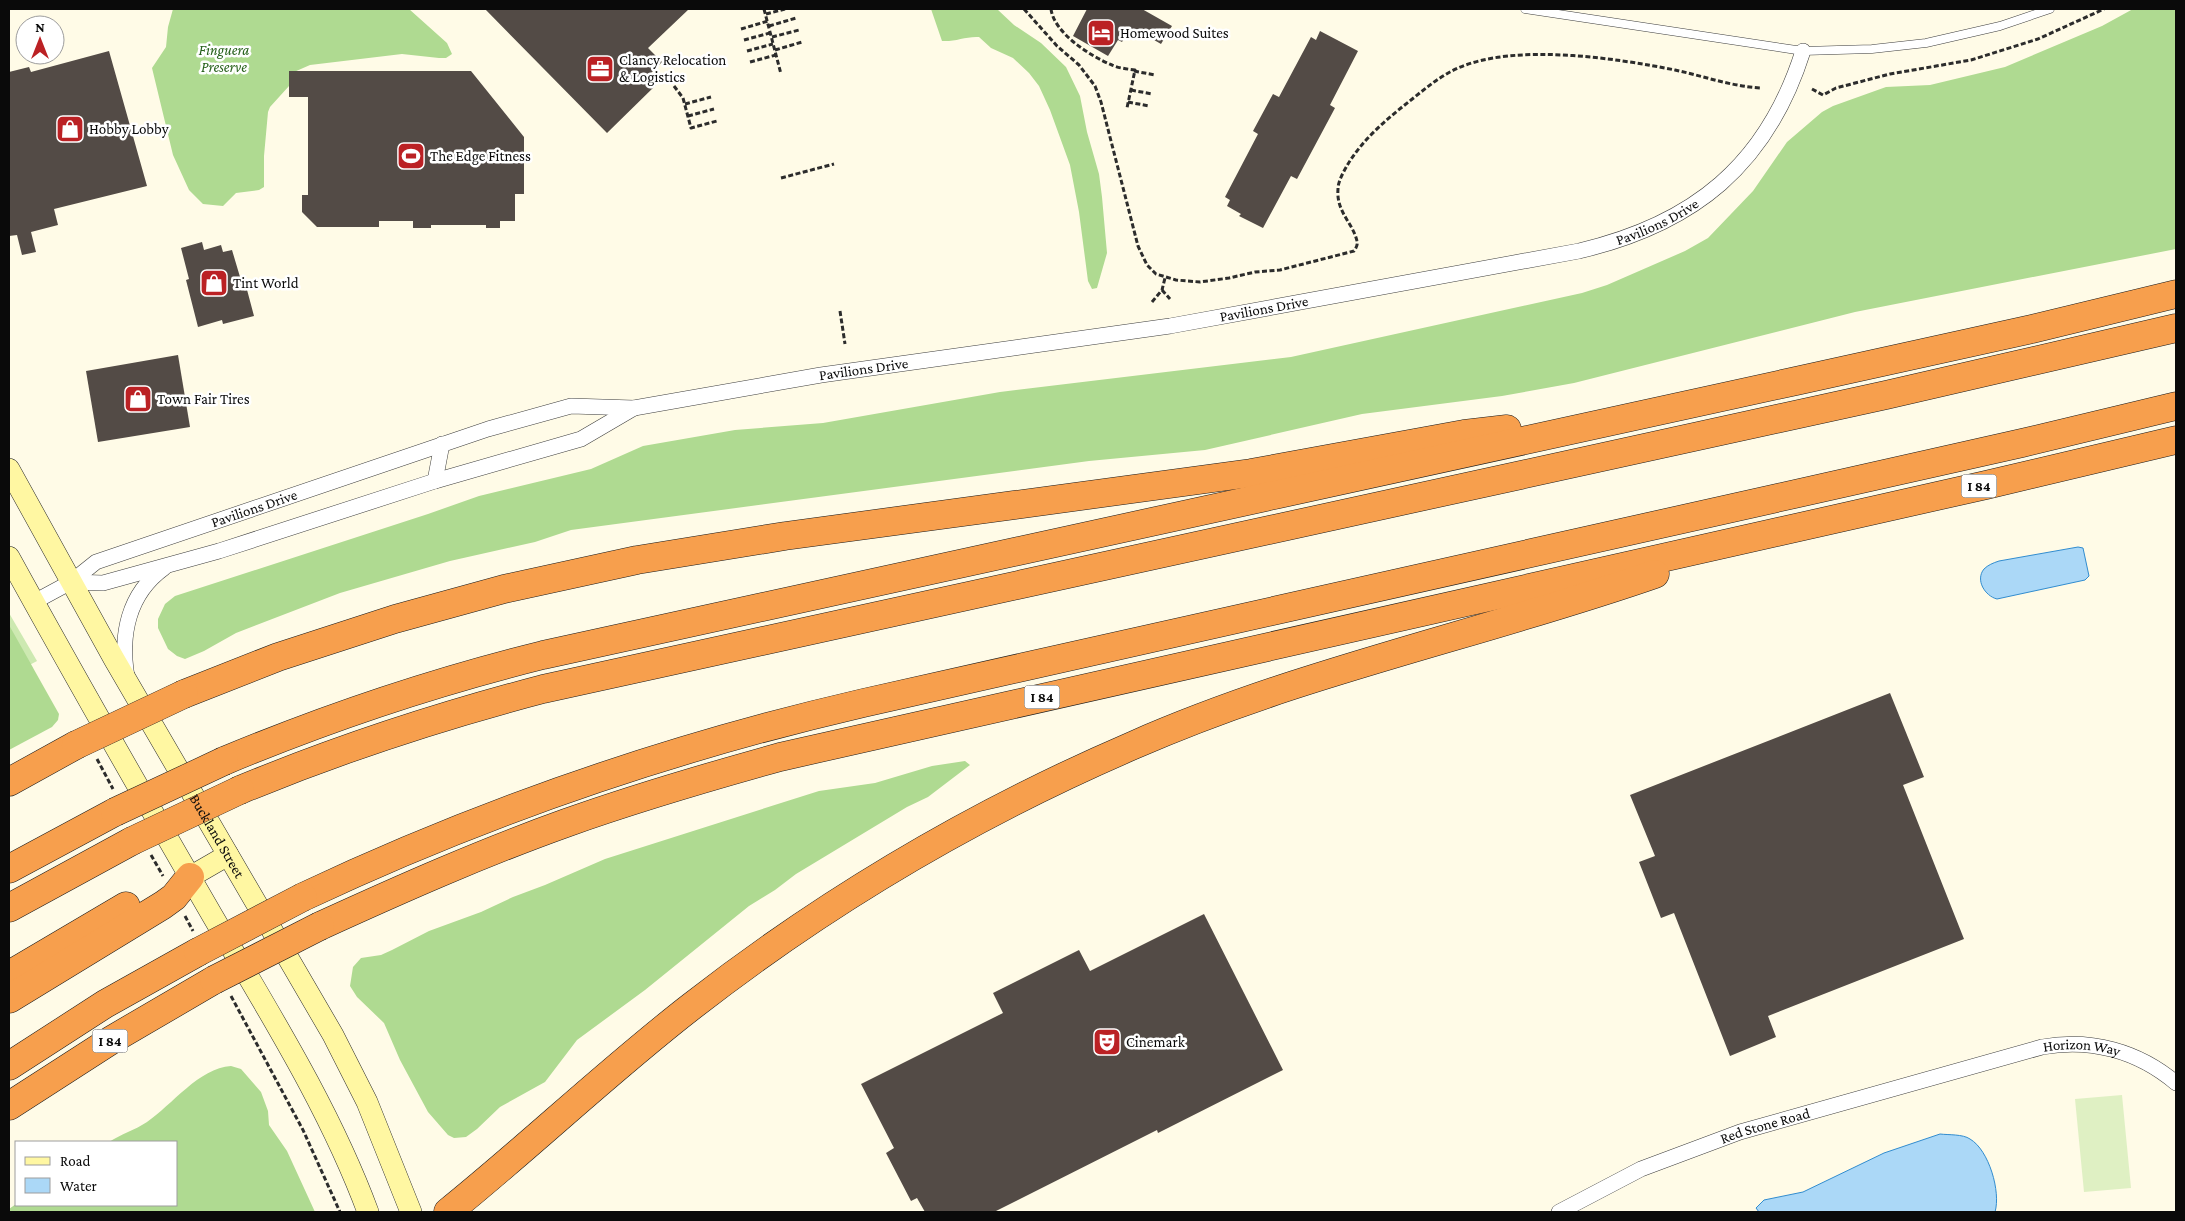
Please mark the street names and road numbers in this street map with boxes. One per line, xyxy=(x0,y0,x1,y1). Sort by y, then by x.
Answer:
street label: Pavilions Drive xyxy=(1614,195,1702,248)
street label: Pavilions Drive xyxy=(1218,293,1310,325)
street label: Pavilions Drive xyxy=(818,355,910,383)
road number: I 84 xyxy=(1962,474,1996,498)
street label: Pavilions Drive xyxy=(209,486,300,530)
road number: I 84 xyxy=(1024,686,1060,709)
street label: Buckland Street xyxy=(186,791,248,882)
road number: I 84 xyxy=(92,1030,128,1052)
street label: Horizon Way xyxy=(2042,1036,2123,1060)
street label: Red Stone Road xyxy=(1718,1105,1812,1147)

